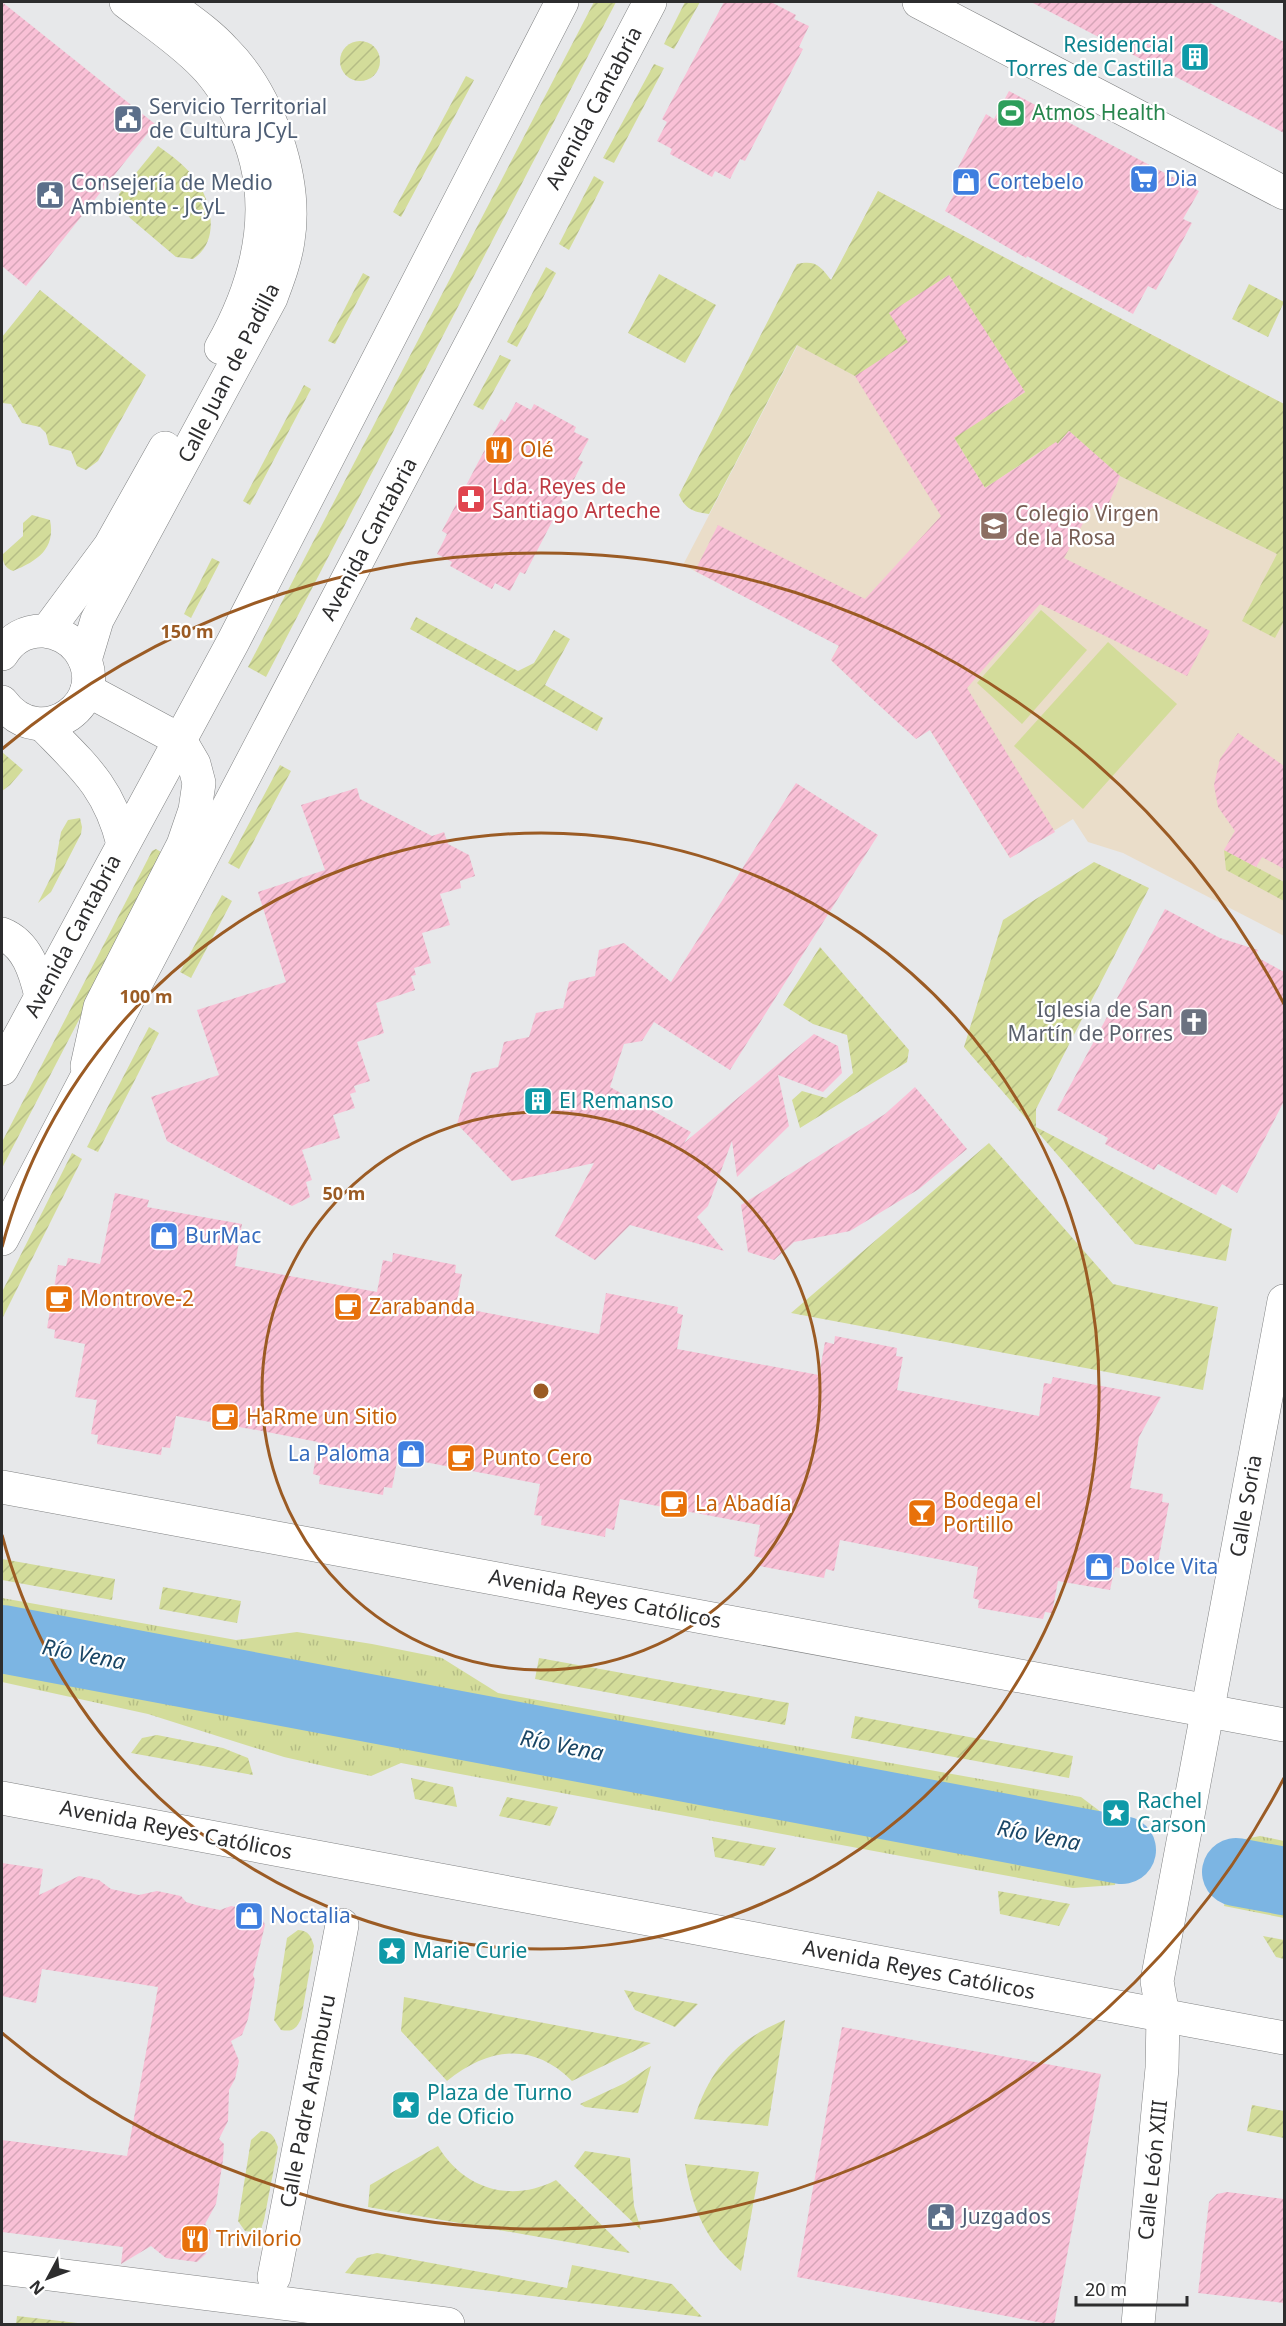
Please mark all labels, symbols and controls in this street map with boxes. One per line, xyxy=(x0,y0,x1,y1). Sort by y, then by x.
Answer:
street label: Avenida Cantabria xyxy=(538,21,648,194)
place label: Residencial Torres de Castilla xyxy=(1006,30,1174,82)
building icon: Residencial Torres de Castilla xyxy=(1179,41,1211,73)
place label: Servicio Territorial de Cultura JCyL xyxy=(149,92,327,144)
sports icon: Atmos Health xyxy=(995,97,1027,129)
place label: Atmos Health xyxy=(1032,98,1166,126)
public building icon: Servicio Territorial de Cultura JCyL xyxy=(112,103,144,135)
supermarket icon: Dia xyxy=(1128,163,1160,195)
place label: Dia xyxy=(1165,164,1198,192)
shop icon: Cortebelo xyxy=(950,166,982,198)
place label: Cortebelo xyxy=(987,167,1084,195)
place label: Consejería de Medio Ambiente - JCyL xyxy=(71,168,273,220)
public building icon: Consejería de Medio Ambiente - JCyL xyxy=(34,179,66,211)
street label: Calle Juan de Padilla xyxy=(171,278,285,467)
restaurant icon: Olé xyxy=(483,434,515,466)
place label: Olé xyxy=(520,435,554,463)
street label: Avenida Cantabria xyxy=(313,452,423,625)
place label: Lda. Reyes de Santiago Arteche xyxy=(492,472,661,524)
pharmacy icon: Lda. Reyes de Santiago Arteche xyxy=(455,483,487,515)
place label: Colegio Virgen de la Rosa xyxy=(1015,499,1159,551)
school or university icon: Colegio Virgen de la Rosa xyxy=(978,510,1010,542)
text: 150 m xyxy=(160,619,214,643)
street label: Avenida Cantabria xyxy=(17,849,127,1022)
text: 100 m xyxy=(119,984,173,1008)
place label: Iglesia de San Martín de Porres xyxy=(1008,995,1173,1047)
church icon: Iglesia de San Martín de Porres xyxy=(1178,1006,1210,1038)
building icon: El Remanso xyxy=(522,1085,554,1117)
place label: El Remanso xyxy=(559,1086,674,1114)
text: 50 m xyxy=(323,1181,365,1205)
shop icon: BurMac xyxy=(148,1220,180,1252)
place label: BurMac xyxy=(185,1221,261,1249)
cafe icon: Montrove-2 xyxy=(43,1283,75,1315)
place label: Montrove-2 xyxy=(80,1284,194,1312)
cafe icon: Zarabanda xyxy=(332,1291,364,1323)
place label: Zarabanda xyxy=(369,1292,475,1320)
centre of rings xyxy=(531,1381,551,1401)
cafe icon: HaRme un Sitio xyxy=(209,1401,241,1433)
place label: HaRme un Sitio xyxy=(246,1402,397,1430)
shop icon: La Paloma xyxy=(395,1438,427,1470)
place label: La Paloma xyxy=(288,1439,390,1467)
cafe icon: Punto Cero xyxy=(445,1442,477,1474)
place label: Punto Cero xyxy=(482,1443,592,1471)
street label: Calle Soria xyxy=(1222,1453,1268,1559)
place label: Bodega el Portillo xyxy=(943,1486,1042,1538)
cafe icon: La Abadía xyxy=(658,1488,690,1520)
place label: La Abadía xyxy=(695,1489,791,1517)
bar icon: Bodega el Portillo xyxy=(906,1497,938,1529)
shop icon: Dolce Vita xyxy=(1083,1551,1115,1583)
place label: Dolce Vita xyxy=(1120,1552,1218,1580)
street label: Avenida Reyes Católicos xyxy=(487,1562,724,1634)
water label: Río Vena xyxy=(40,1630,129,1676)
water label: Río Vena xyxy=(518,1721,607,1767)
place label: Rachel Carson xyxy=(1137,1786,1206,1838)
street label: Avenida Reyes Católicos xyxy=(58,1793,295,1865)
place icon: Rachel Carson xyxy=(1100,1797,1132,1829)
water label: Río Vena xyxy=(995,1811,1084,1857)
shop icon: Noctalia xyxy=(233,1900,265,1932)
place label: Noctalia xyxy=(270,1901,351,1929)
street label: Avenida Reyes Católicos xyxy=(801,1933,1038,2005)
place icon: Marie Curie xyxy=(376,1935,408,1967)
place label: Marie Curie xyxy=(413,1936,527,1964)
street label: Calle Padre Aramburu xyxy=(273,1992,341,2210)
place label: Plaza de Turno de Oficio xyxy=(427,2078,572,2130)
place icon: Plaza de Turno de Oficio xyxy=(390,2089,422,2121)
street label: Calle León XIII xyxy=(1131,2098,1173,2241)
public building icon: Juzgados xyxy=(925,2201,957,2233)
place label: Juzgados xyxy=(960,2202,1051,2230)
restaurant icon: Trivilorio xyxy=(179,2223,211,2255)
place label: Trivilorio xyxy=(216,2224,302,2252)
north arrow xyxy=(18,2248,78,2308)
scale bar xyxy=(1076,2269,1187,2307)
text: N xyxy=(24,2276,49,2300)
text: 20 m xyxy=(1085,2277,1127,2301)

